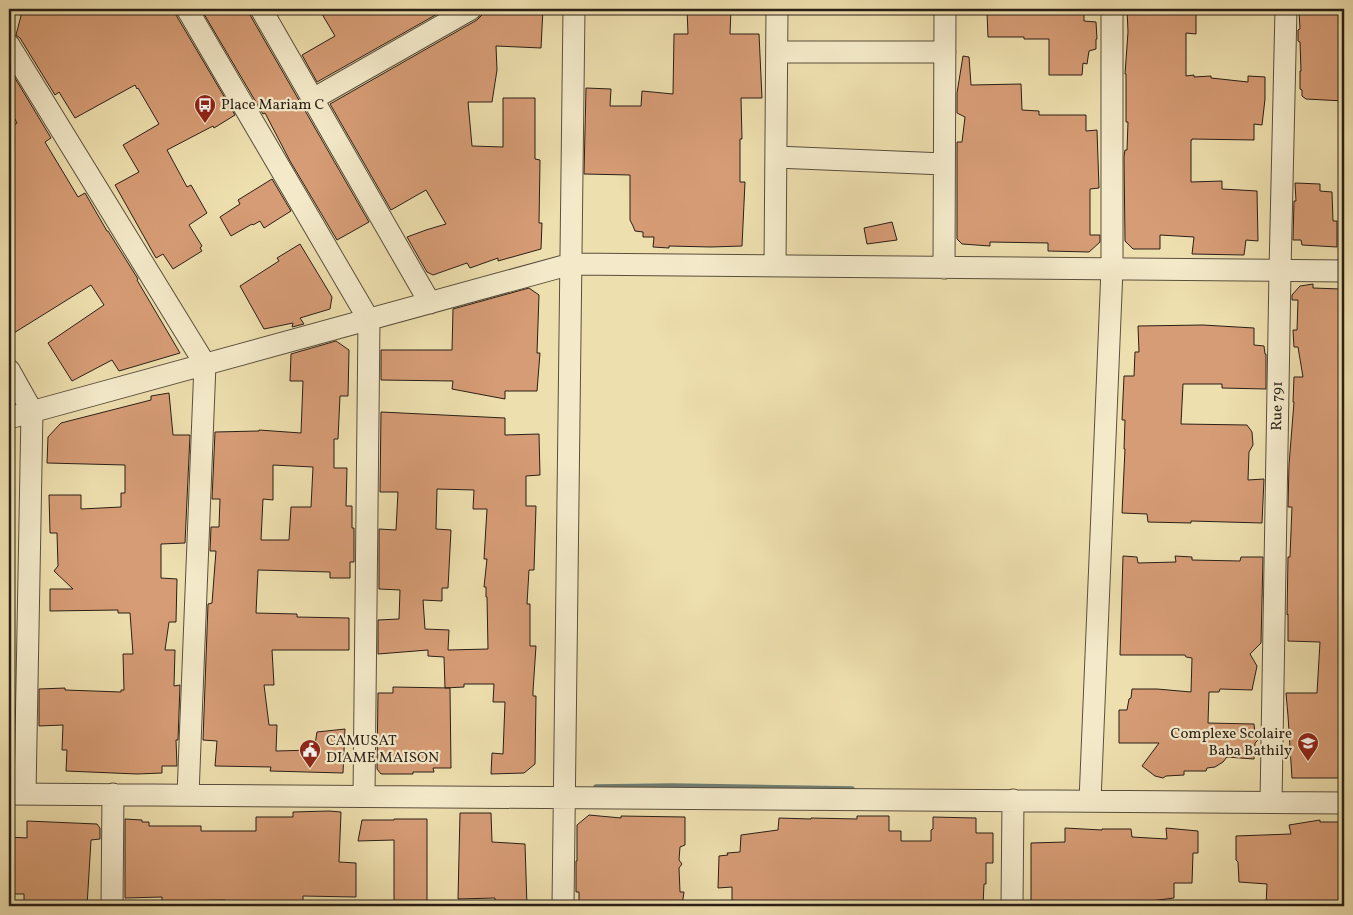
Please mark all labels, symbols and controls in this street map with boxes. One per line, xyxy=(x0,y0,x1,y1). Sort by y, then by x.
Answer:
bus stop icon: Place Mariam C xyxy=(193,93,217,124)
place label: Place Mariam C xyxy=(221,95,324,116)
street label: Rue 791 xyxy=(1267,381,1289,431)
place label: Complexe Scolaire Baba Bathily xyxy=(1171,724,1292,762)
place label: CAMUSAT DIAME MAISON xyxy=(326,731,439,769)
school or university icon: Complexe Scolaire Baba Bathily xyxy=(1296,731,1320,762)
public building icon: CAMUSAT DIAME MAISON xyxy=(298,738,322,769)

